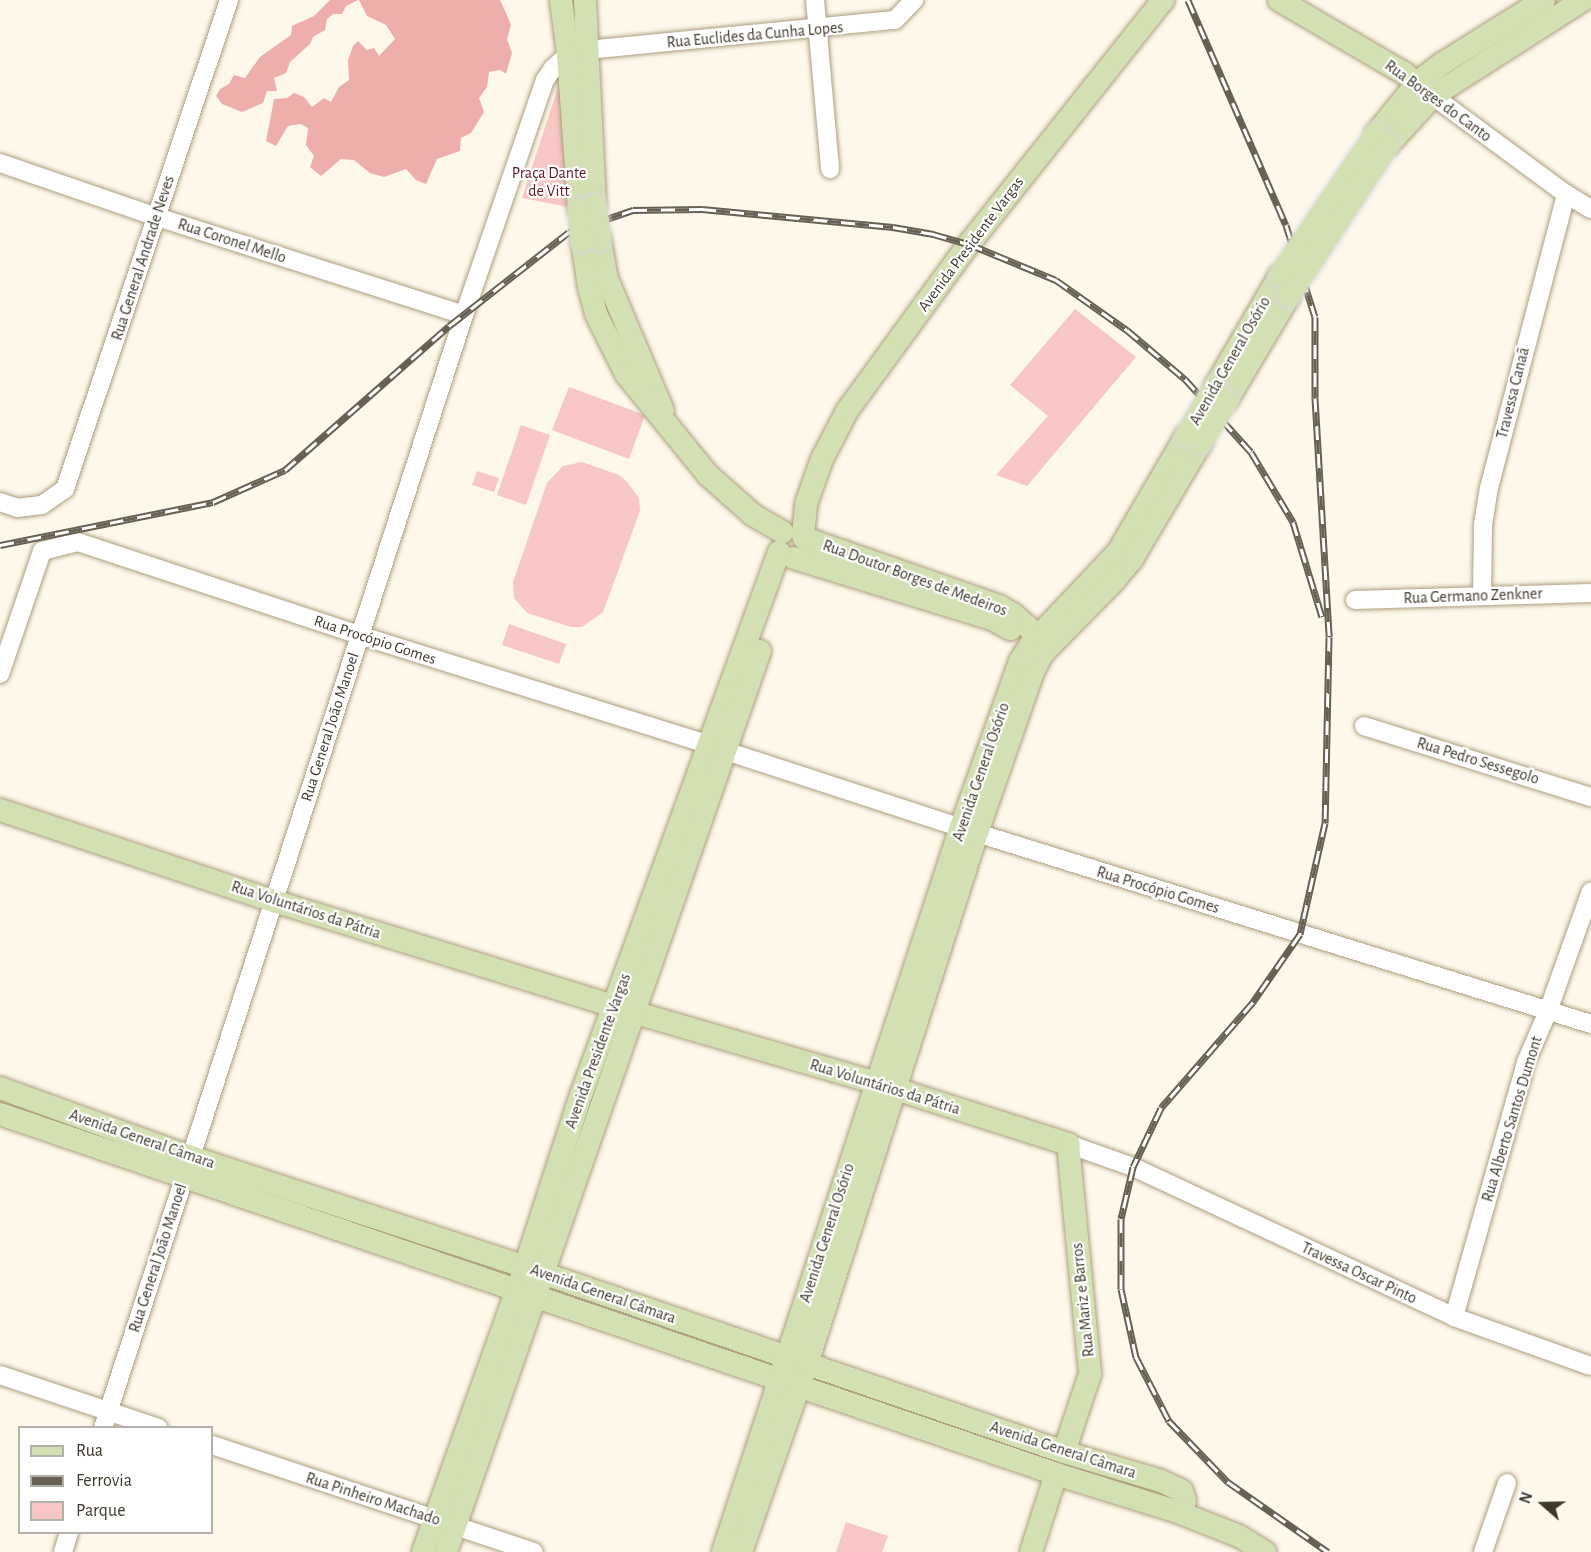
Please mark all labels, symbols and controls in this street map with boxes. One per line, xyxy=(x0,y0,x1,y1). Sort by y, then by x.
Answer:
street label: Rua Euclides da Cunha Lopes xyxy=(666,18,844,52)
street label: Rua Borges do Canto xyxy=(1381,56,1495,146)
park label: Praça Dante de Vitt xyxy=(512,163,586,201)
street label: Rua General Andrade Neves xyxy=(107,173,179,343)
street label: Avenida Presidente Vargas xyxy=(914,173,1028,315)
street label: Rua Coronel Mello xyxy=(175,214,289,268)
street label: Avenida General Osório xyxy=(1185,293,1275,429)
street label: Travessa Canaã xyxy=(1492,345,1534,441)
street label: Rua Doutor Borges de Medeiros xyxy=(820,536,1010,620)
street label: Rua Germano Zenkner xyxy=(1403,584,1543,608)
street label: Rua Procópio Gomes xyxy=(311,611,439,669)
street label: Rua General João Manoel xyxy=(297,650,363,804)
street label: Avenida General Osório xyxy=(948,700,1014,844)
street label: Rua Pedro Sessegolo xyxy=(1415,733,1541,789)
street label: Rua Procópio Gomes xyxy=(1094,862,1222,918)
street label: Rua Voluntários da Pátria xyxy=(229,877,383,943)
street label: Avenida Presidente Vargas xyxy=(561,971,635,1131)
street label: Rua Alberto Santos Dumont xyxy=(1478,1034,1546,1204)
street label: Rua Voluntários da Pátria xyxy=(808,1055,962,1119)
street label: Avenida General Câmara xyxy=(67,1105,217,1173)
street label: Avenida General Osório xyxy=(795,1161,859,1305)
street label: Rua General João Manoel xyxy=(125,1181,191,1335)
street label: Travessa Oscar Pinto xyxy=(1298,1238,1420,1308)
street label: Rua Mariz e Barros xyxy=(1067,1242,1099,1358)
street label: Avenida General Câmara xyxy=(528,1260,678,1328)
street label: Avenida General Câmara xyxy=(987,1417,1139,1483)
legend xyxy=(18,1426,213,1534)
text: Rua xyxy=(76,1442,103,1460)
street label: Rua Pinheiro Machado xyxy=(303,1468,443,1530)
text: Ferrovia xyxy=(76,1472,132,1490)
north arrow xyxy=(1513,1474,1573,1534)
text: N xyxy=(1517,1490,1536,1506)
text: Parque xyxy=(76,1502,125,1520)

